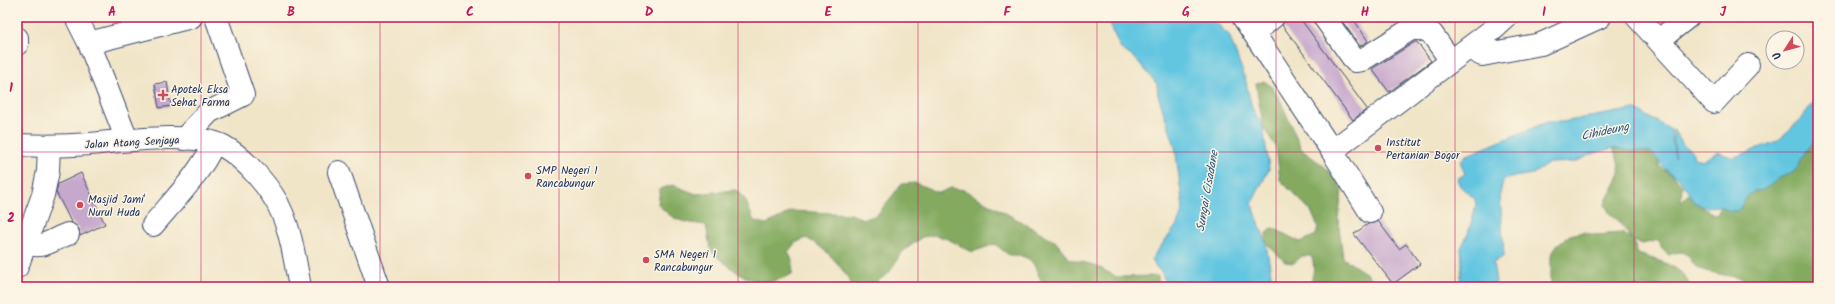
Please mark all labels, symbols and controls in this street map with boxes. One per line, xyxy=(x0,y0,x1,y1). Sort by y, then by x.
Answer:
text: A xyxy=(108,2,116,23)
text: B xyxy=(287,2,295,23)
text: C xyxy=(466,2,474,23)
text: D xyxy=(645,2,654,23)
text: E xyxy=(824,2,832,23)
text: F xyxy=(1003,2,1011,23)
text: G xyxy=(1182,2,1190,23)
text: H xyxy=(1361,2,1370,23)
text: I xyxy=(1542,2,1546,23)
text: J xyxy=(1720,2,1727,23)
north arrow xyxy=(1765,30,1805,70)
text: U xyxy=(1768,47,1787,63)
text: 1 xyxy=(9,78,13,99)
place label: Apotek Eksa Sehat Farma xyxy=(171,81,230,112)
marker: Apotek Eksa Sehat Farma xyxy=(158,90,168,100)
water label: Cihideung xyxy=(1579,117,1632,146)
street label: Jalan Atang Senjaya xyxy=(84,132,180,154)
place label: Institut Pertanian Bogor xyxy=(1386,134,1461,165)
marker: Institut Pertanian Bogor xyxy=(1373,143,1383,153)
water label: Sungai Cisadane xyxy=(1191,148,1224,233)
place label: SMP Negeri 1 Rancabungur xyxy=(536,162,598,193)
marker: SMP Negeri 1 Rancabungur xyxy=(523,171,533,181)
place label: Masjid Jami' Nurul Huda xyxy=(88,191,146,222)
marker: Masjid Jami' Nurul Huda xyxy=(75,200,85,210)
text: 2 xyxy=(7,208,15,229)
place label: SMA Negeri 1 Rancabungur xyxy=(654,246,716,277)
marker: SMA Negeri 1 Rancabungur xyxy=(641,255,651,265)

